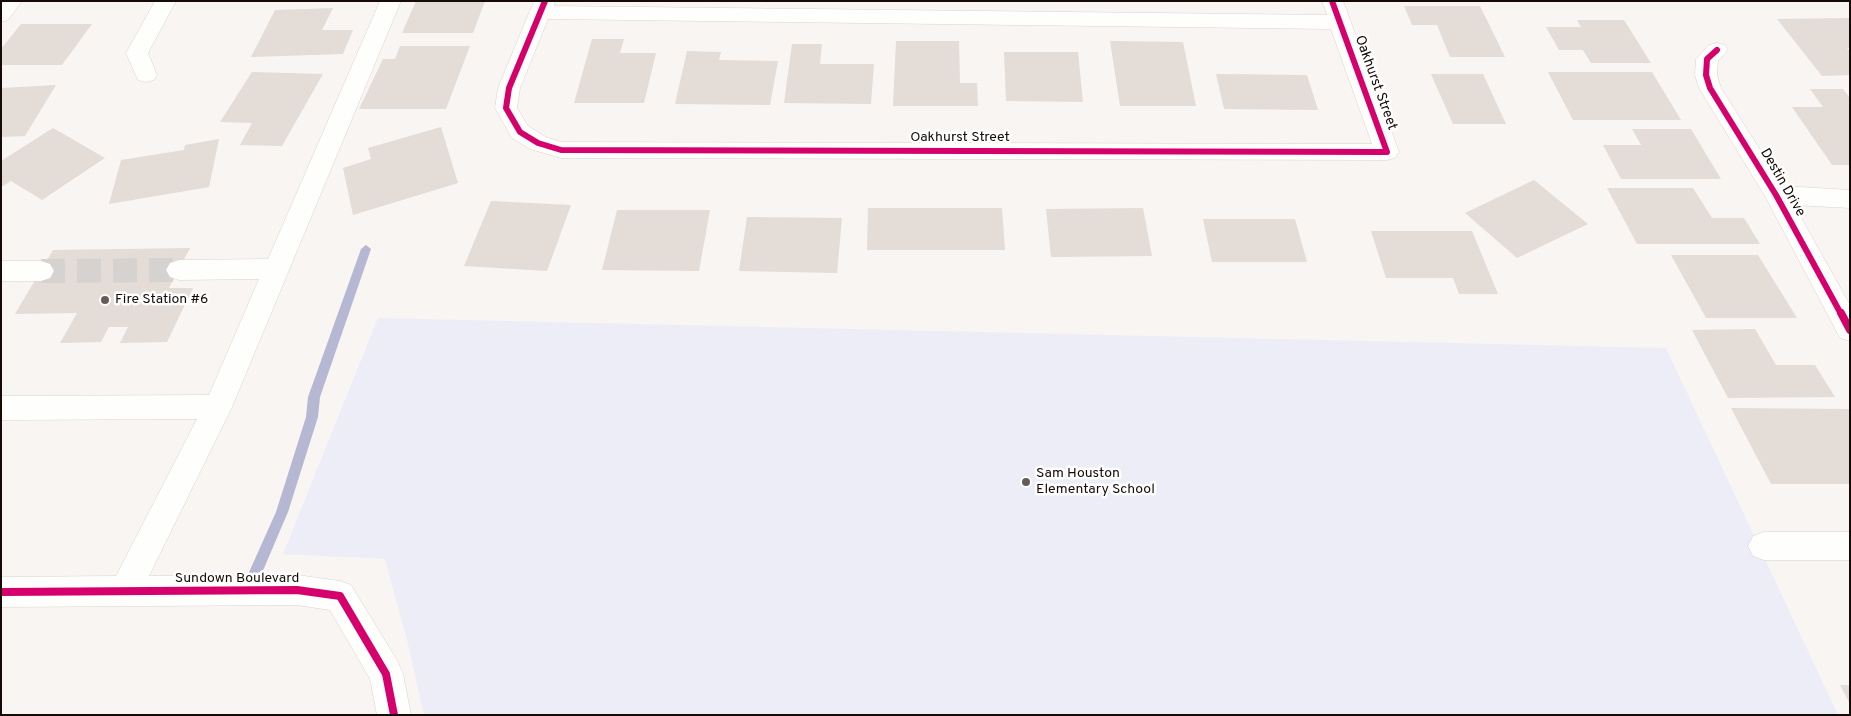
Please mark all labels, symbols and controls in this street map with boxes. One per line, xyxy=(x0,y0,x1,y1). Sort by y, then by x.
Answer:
street label: Oakhurst Street xyxy=(1350,33,1400,133)
street label: Oakhurst Street xyxy=(910,130,1010,146)
street label: Destin Drive xyxy=(1756,146,1808,220)
place label: Fire Station #6 xyxy=(115,292,208,308)
marker: Fire Station #6 xyxy=(99,294,111,306)
place label: Sam Houston Elementary School xyxy=(1036,466,1155,498)
marker: Sam Houston Elementary School xyxy=(1020,476,1032,488)
street label: Sundown Boulevard xyxy=(175,571,299,587)

